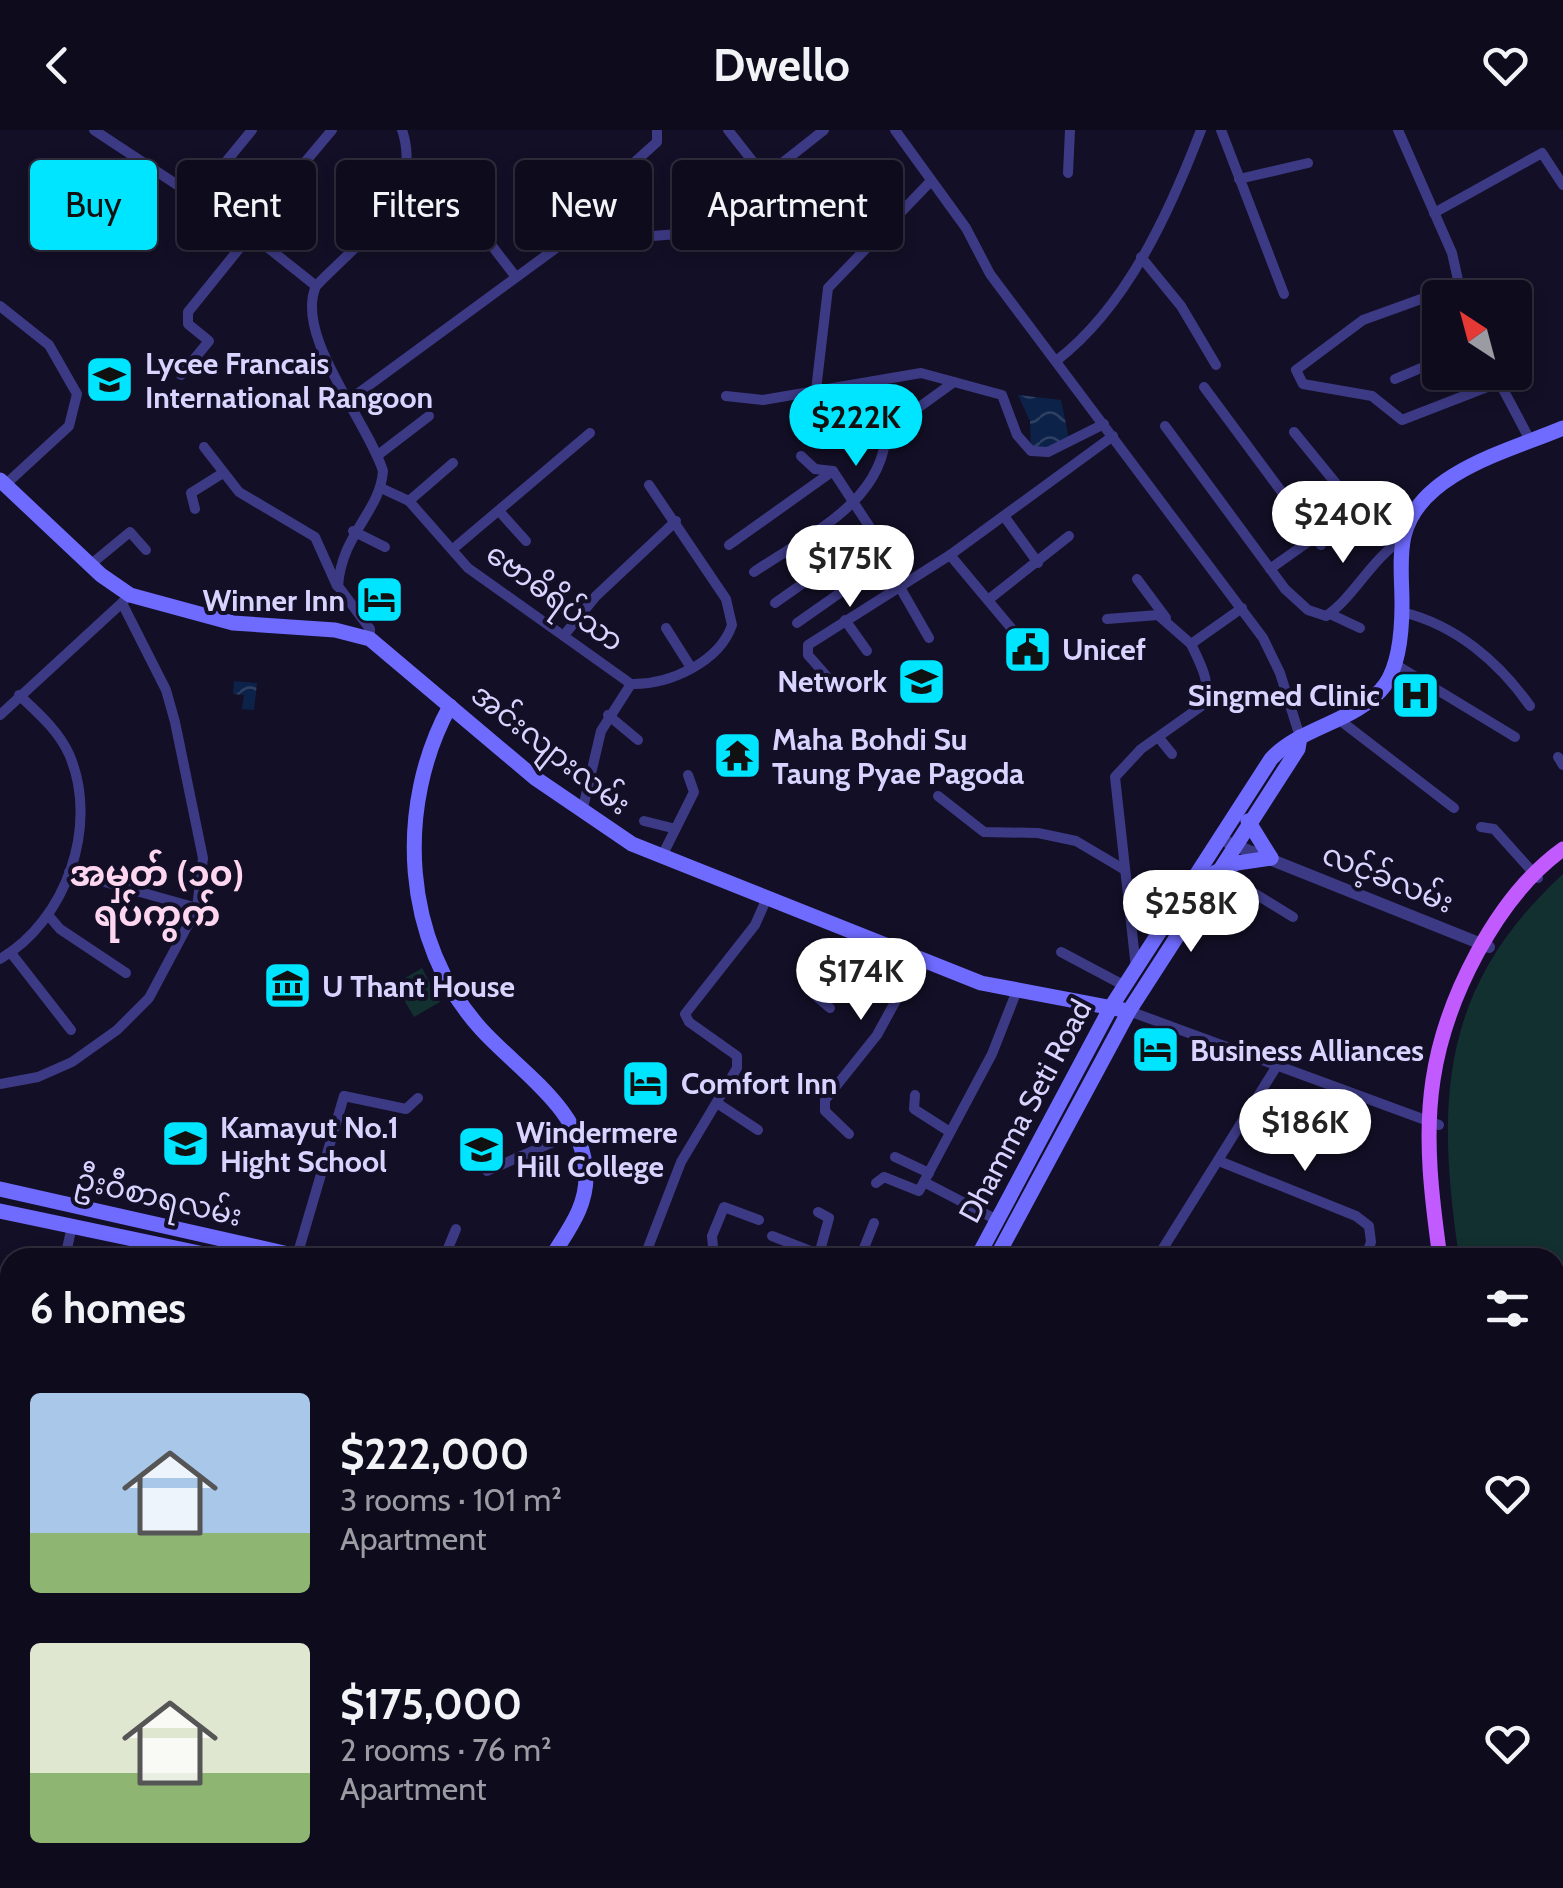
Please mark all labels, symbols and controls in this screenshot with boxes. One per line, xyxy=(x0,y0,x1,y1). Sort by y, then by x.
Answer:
icon: back xyxy=(30,38,85,93)
text: Dwello xyxy=(713,38,850,92)
icon: heart xyxy=(1478,38,1533,93)
chip: Buy xyxy=(30,160,157,250)
chip: Rent xyxy=(177,160,316,250)
chip: Filters xyxy=(336,160,495,250)
chip: New xyxy=(515,160,652,250)
chip: Apartment xyxy=(672,160,903,250)
north arrow xyxy=(1422,280,1532,390)
map controls xyxy=(1422,280,1532,390)
place label: Lycee Francais International Rangoon xyxy=(145,345,433,416)
school or university icon: Lycee Francais International Rangoon xyxy=(84,354,136,406)
pin: $222K xyxy=(786,384,926,469)
text: $222K xyxy=(811,397,901,436)
pin: $240K xyxy=(1273,481,1413,566)
text: $240K xyxy=(1294,494,1392,533)
pin: $175K xyxy=(780,525,920,610)
street label: ဗောဓိရိပ်သာ xyxy=(475,532,633,665)
text: $175K xyxy=(808,538,892,577)
hotel icon: Winner Inn xyxy=(354,574,406,626)
place label: Winner Inn xyxy=(203,582,345,619)
public building icon: Unicef xyxy=(1001,623,1053,675)
place label: Unicef xyxy=(1062,631,1146,668)
school or university icon: Network xyxy=(896,655,948,707)
place label: Network xyxy=(777,663,887,700)
hospital icon: Singmed Clinic xyxy=(1389,669,1441,721)
street label: အင်းလျားလမ်း xyxy=(460,673,640,828)
place label: Singmed Clinic xyxy=(1188,677,1380,714)
place label: Maha Bohdi Su Taung Pyae Pagoda xyxy=(772,721,1024,792)
temple icon: Maha Bohdi Su Taung Pyae Pagoda xyxy=(711,730,763,782)
street label: လင့်ခ်လမ်း xyxy=(1316,832,1460,923)
district label: အမှတ် (၁၀) ရပ်ကွက် xyxy=(70,849,244,943)
pin: $258K xyxy=(1121,870,1261,955)
text: $258K xyxy=(1145,883,1237,922)
pin: $174K xyxy=(791,938,931,1023)
text: $174K xyxy=(818,951,904,990)
museum icon: U Thant House xyxy=(261,960,313,1012)
place label: U Thant House xyxy=(322,968,515,1005)
street label: Dhamma Seti Road xyxy=(951,993,1099,1229)
hotel icon: Business Alliances xyxy=(1129,1024,1181,1076)
place label: Business Alliances xyxy=(1190,1032,1424,1069)
hotel icon: Comfort Inn xyxy=(620,1057,672,1109)
place label: Comfort Inn xyxy=(681,1065,837,1102)
pin: $186K xyxy=(1235,1089,1375,1174)
text: $186K xyxy=(1261,1102,1349,1141)
place label: Kamayut No.1 Hight School xyxy=(220,1109,399,1180)
place label: Windermere Hill College xyxy=(516,1114,678,1185)
school or university icon: Kamayut No.1 Hight School xyxy=(159,1118,211,1170)
school or university icon: Windermere Hill College xyxy=(455,1123,507,1175)
street label: ဦးဝီစာရလမ်း xyxy=(71,1157,246,1241)
icon: filters xyxy=(1480,1281,1535,1336)
text: 6 homes xyxy=(30,1282,186,1334)
text: $222,000 xyxy=(340,1428,529,1480)
icon: home xyxy=(110,1433,230,1553)
icon: heart xyxy=(1480,1466,1535,1521)
text: 3 rooms · 101 m² xyxy=(340,1480,562,1519)
text: Apartment xyxy=(340,1519,487,1558)
text: $175,000 xyxy=(340,1678,522,1730)
icon: home xyxy=(110,1683,230,1803)
icon: heart xyxy=(1480,1716,1535,1771)
text: 2 rooms · 76 m² xyxy=(340,1730,552,1769)
text: Apartment xyxy=(340,1769,487,1808)

